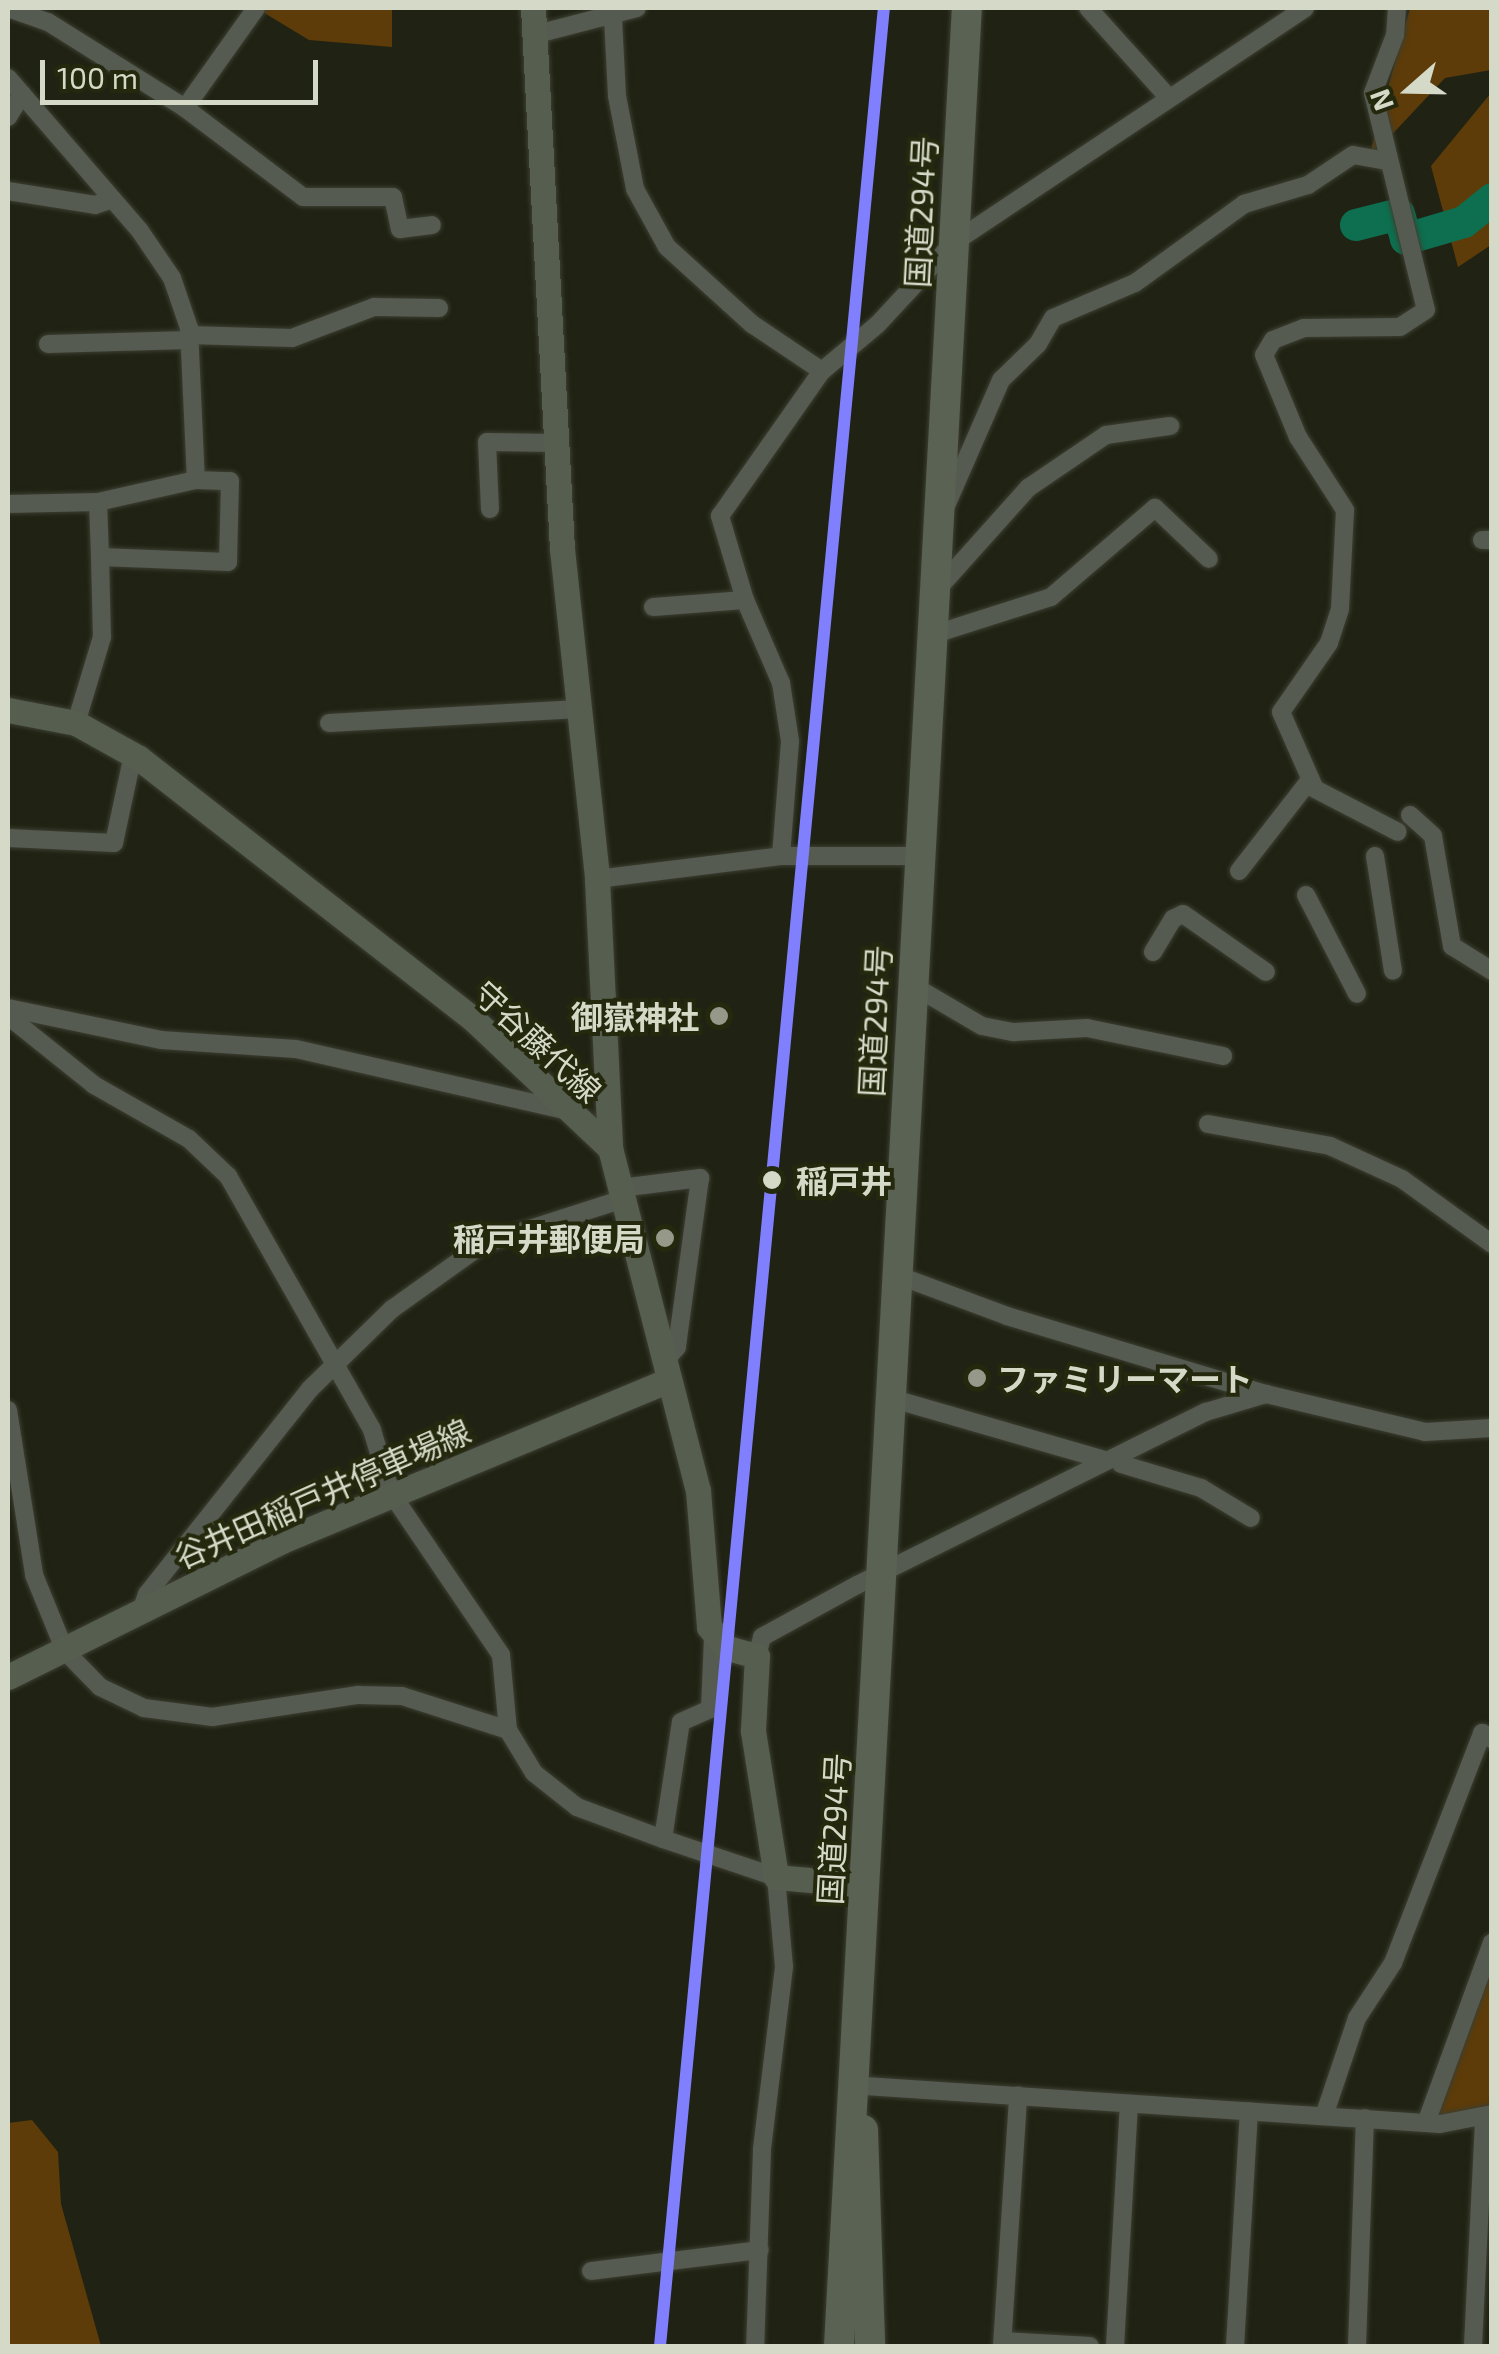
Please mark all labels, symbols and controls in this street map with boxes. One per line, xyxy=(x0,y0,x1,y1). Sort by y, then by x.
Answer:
scale bar xyxy=(45,40,322,102)
north arrow xyxy=(1359,40,1459,140)
text: 100 m xyxy=(57,59,138,95)
text: N xyxy=(1361,85,1400,116)
street label: 国道294号 xyxy=(897,135,943,289)
street label: 国道294号 xyxy=(851,944,897,1098)
street label: 守谷藤代線 xyxy=(466,972,610,1110)
place label: 御嶽神社 xyxy=(571,997,699,1035)
marker: 御嶽神社 xyxy=(708,1005,730,1027)
place label: 稲戸井 xyxy=(796,1161,892,1199)
marker: 稲戸井 xyxy=(757,1165,787,1195)
place label: 稲戸井郵便局 xyxy=(453,1219,645,1257)
marker: 稲戸井郵便局 xyxy=(654,1227,676,1249)
place label: ファミリーマート xyxy=(997,1359,1253,1397)
marker: ファミリーマート xyxy=(966,1367,988,1389)
street label: 谷井田稲戸井停車場線 xyxy=(168,1410,476,1576)
street label: 国道294号 xyxy=(810,1752,856,1906)

